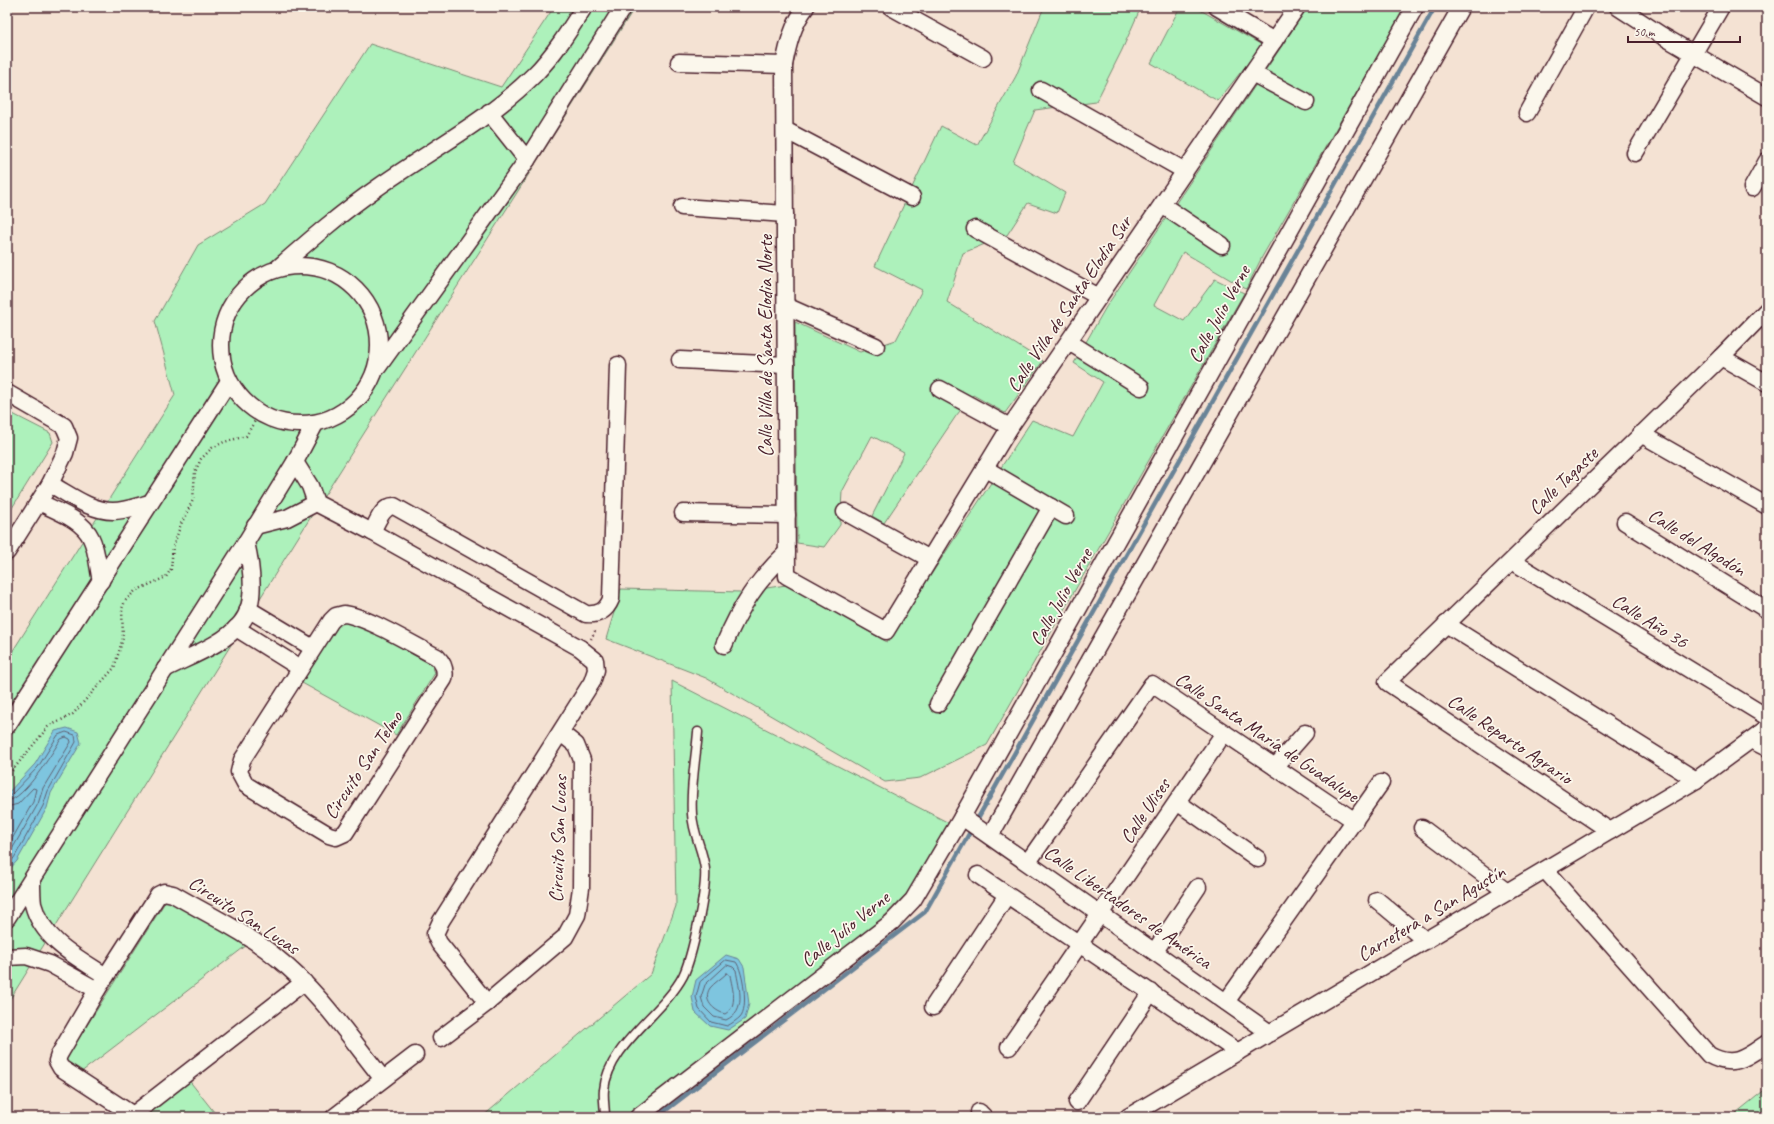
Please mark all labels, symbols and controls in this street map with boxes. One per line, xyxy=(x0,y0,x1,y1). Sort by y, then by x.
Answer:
scale bar xyxy=(1628,18,1740,44)
text: 50 m xyxy=(1634,24,1656,40)
street label: Calle Villa de Santa Elodia Sur xyxy=(1001,210,1138,397)
street label: Calle Villa de Santa Elodia Norte xyxy=(753,233,778,457)
street label: Calle Julio Verne xyxy=(1182,260,1257,367)
street label: Calle Tagaste xyxy=(1523,441,1604,520)
street label: Calle del Algodón xyxy=(1644,502,1751,582)
street label: Calle Julio Verne xyxy=(1024,543,1099,650)
street label: Calle Año 36 xyxy=(1607,588,1694,655)
street label: Calle Santa María de Guadalupe xyxy=(1170,666,1365,809)
street label: Calle Reparto Agrario xyxy=(1443,688,1579,791)
street label: Circuito San Telmo xyxy=(318,705,409,824)
street label: Calle Ulises xyxy=(1114,772,1177,848)
street label: Circuito San Lucas xyxy=(543,773,573,903)
street label: Calle Libertadores de América xyxy=(1039,840,1218,975)
street label: Carretera a San Agustín xyxy=(1352,858,1510,967)
street label: Circuito San Lucas xyxy=(184,870,306,961)
street label: Calle Julio Verne xyxy=(795,884,896,973)

